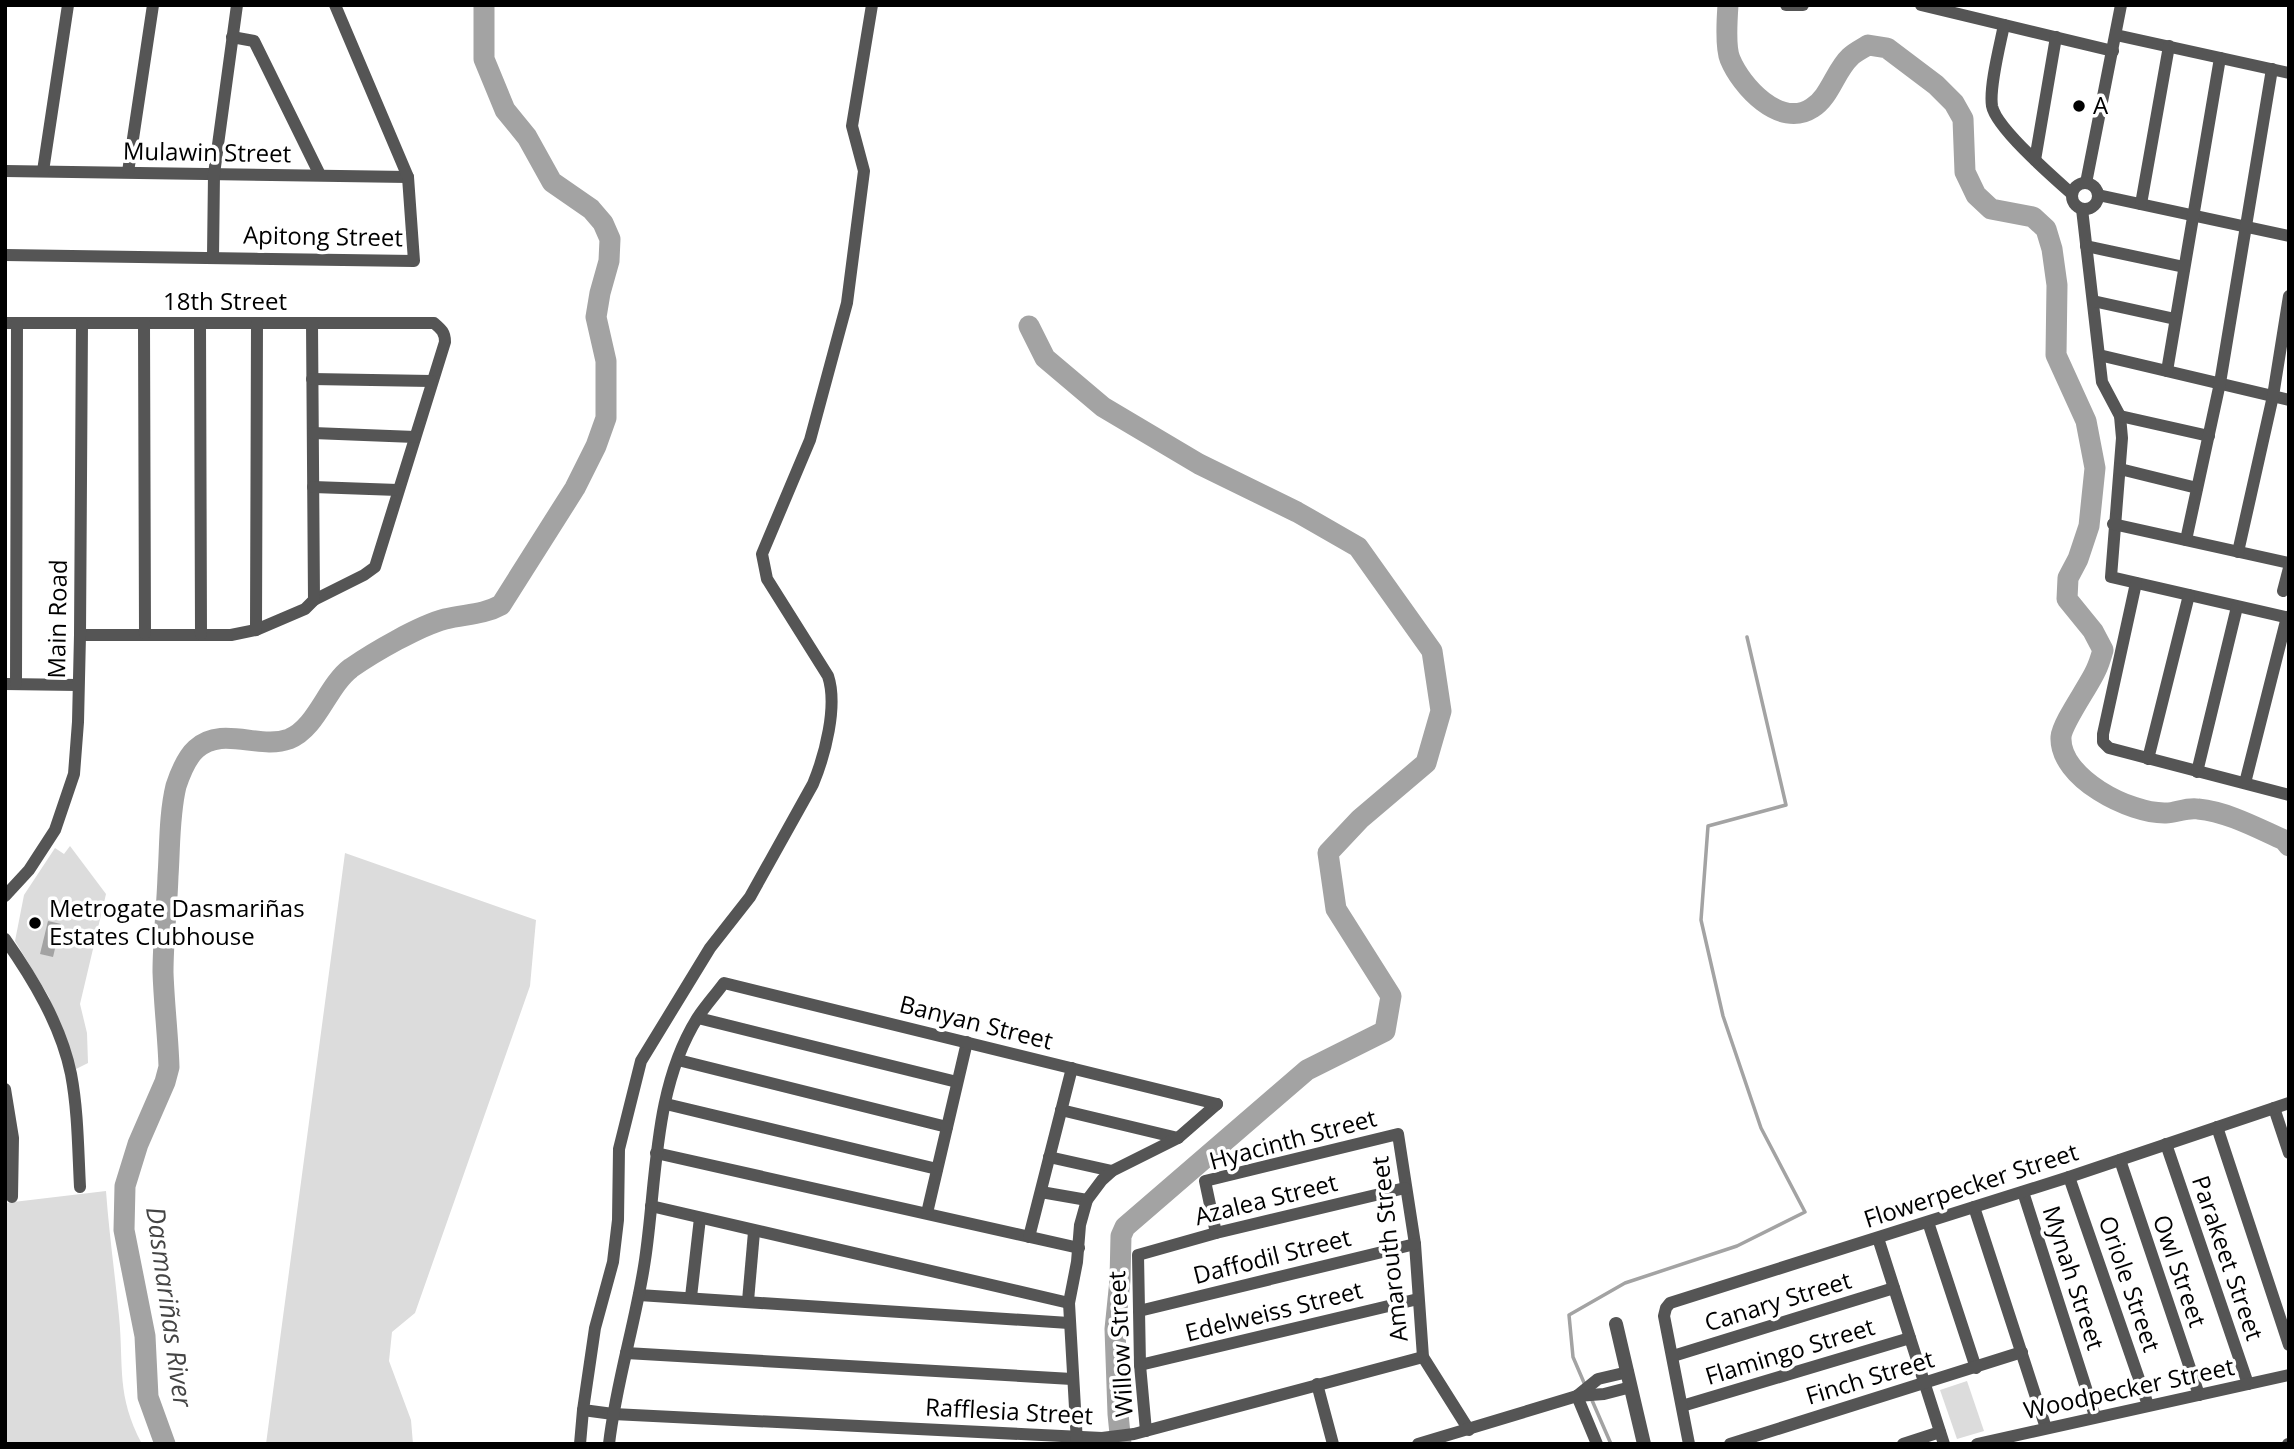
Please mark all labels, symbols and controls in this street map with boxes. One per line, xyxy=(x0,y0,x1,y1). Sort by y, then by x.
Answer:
place label: A xyxy=(2093,88,2109,121)
marker: A xyxy=(2071,98,2087,114)
street label: Mulawin Street xyxy=(123,134,291,169)
street label: Apitong Street xyxy=(243,218,403,253)
street label: 18th Street xyxy=(163,284,287,317)
street label: Main Road xyxy=(39,559,74,679)
place label: Metrogate Dasmariñas Estates Clubhouse xyxy=(49,891,305,952)
marker: Metrogate Dasmariñas Estates Clubhouse xyxy=(27,915,43,931)
street label: Banyan Street xyxy=(896,987,1056,1057)
street label: Hyacinth Street xyxy=(1205,1100,1380,1177)
street label: Flowerpecker Street xyxy=(1859,1134,2082,1235)
street label: Amarouth Street xyxy=(1362,1155,1415,1343)
street label: Azalea Street xyxy=(1191,1165,1340,1232)
street label: Parakeet Street xyxy=(2185,1171,2272,1344)
street label: Mynah Street xyxy=(2036,1201,2113,1354)
water label: Dasmariñas River xyxy=(138,1204,202,1411)
street label: Owl Street xyxy=(2146,1210,2215,1331)
street label: Oriole Street xyxy=(2092,1211,2169,1356)
street label: Daffodil Street xyxy=(1189,1220,1354,1291)
street label: Canary Street xyxy=(1700,1263,1855,1339)
street label: Willow Street xyxy=(1099,1270,1140,1418)
street label: Edelweiss Street xyxy=(1181,1273,1366,1349)
street label: Flamingo Street xyxy=(1701,1309,1878,1392)
street label: Finch Street xyxy=(1801,1341,1938,1412)
street label: Woodpecker Street xyxy=(2020,1349,2237,1426)
street label: Rafflesia Street xyxy=(924,1390,1094,1431)

